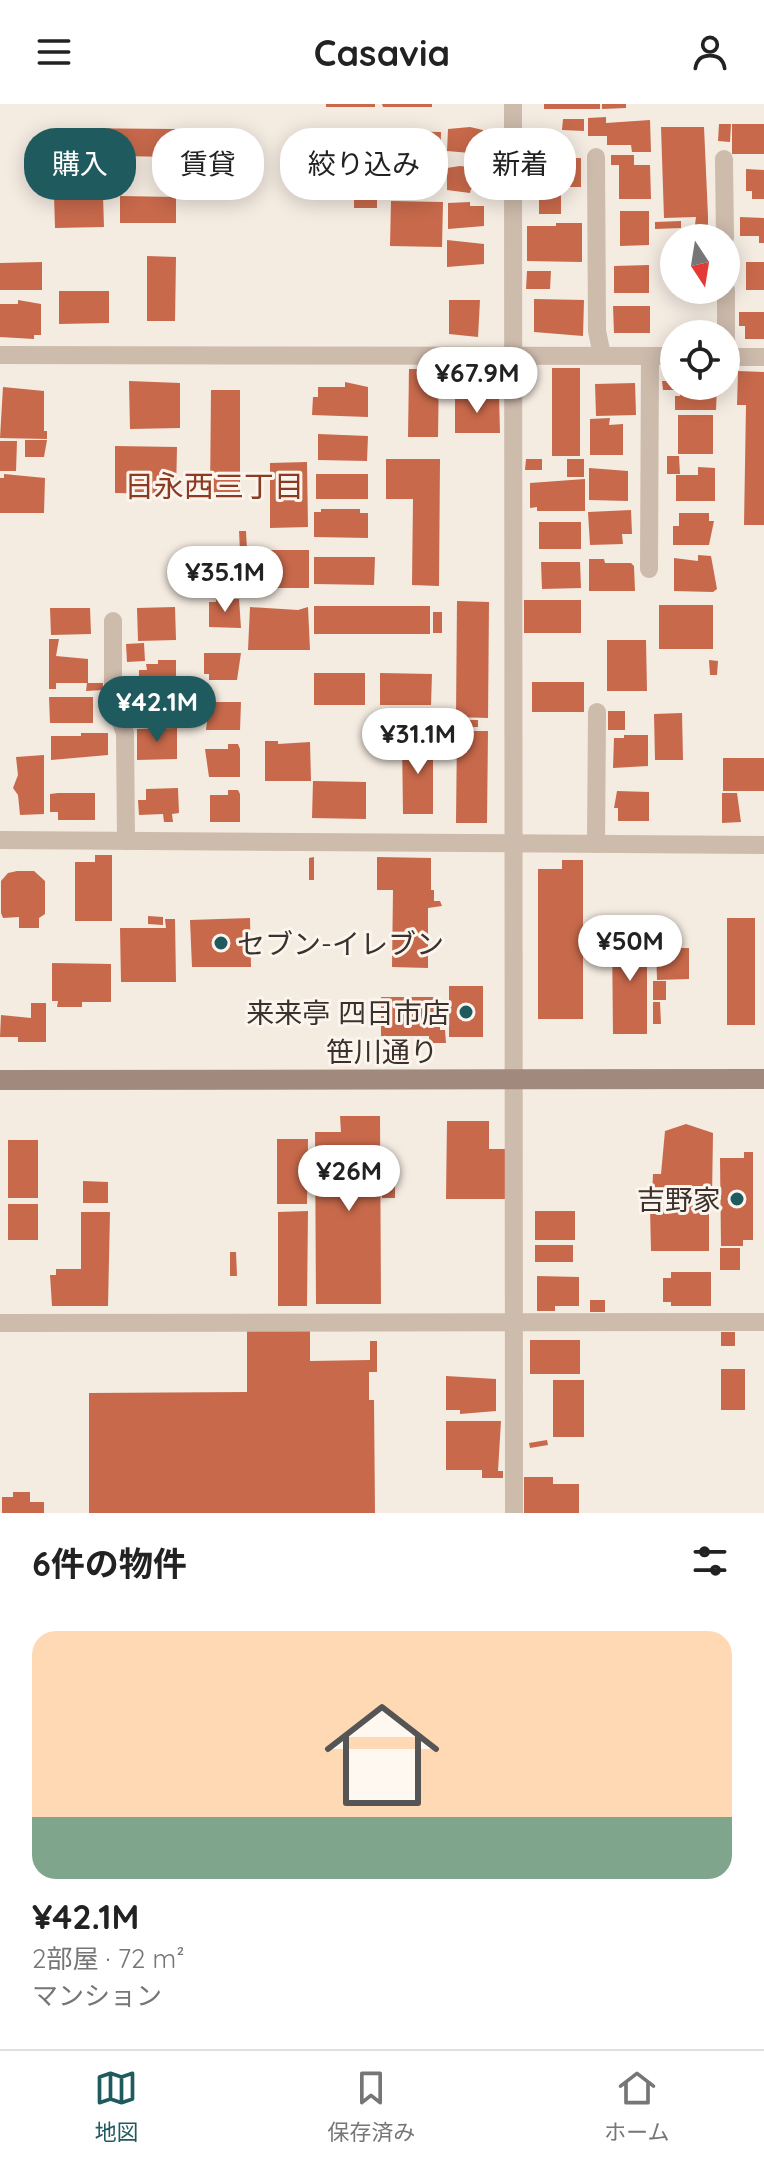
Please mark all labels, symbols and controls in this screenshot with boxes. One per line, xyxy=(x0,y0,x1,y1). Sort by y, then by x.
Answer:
icon: menu xyxy=(32,30,76,74)
text: Casavia xyxy=(314,30,450,75)
icon: person xyxy=(688,30,732,74)
chip: 購入 xyxy=(24,128,136,200)
chip: 賃貸 xyxy=(152,128,264,200)
chip: 絞り込み xyxy=(280,128,448,200)
chip: 新着 xyxy=(464,128,576,200)
north arrow xyxy=(660,224,740,304)
map controls xyxy=(660,224,740,400)
button: locate xyxy=(660,320,740,400)
pin: ¥67.9M xyxy=(412,347,542,415)
text: ¥67.9M xyxy=(435,356,519,389)
district label: 日永西三丁目 xyxy=(124,467,304,505)
pin: ¥35.1M xyxy=(160,546,290,614)
text: ¥35.1M xyxy=(185,555,265,588)
pin: ¥42.1M xyxy=(92,676,222,744)
text: ¥42.1M xyxy=(116,685,198,718)
pin: ¥31.1M xyxy=(353,708,483,776)
text: ¥31.1M xyxy=(380,717,456,750)
pin: ¥50M xyxy=(583,915,677,983)
text: ¥50M xyxy=(596,924,664,957)
place label: セブン-イレブン xyxy=(237,926,444,961)
marker: セブン-イレブン xyxy=(212,934,230,952)
place label: 来来亭 四日市店 xyxy=(246,995,450,1030)
marker: 来来亭 四日市店 xyxy=(457,1003,475,1021)
street label: 笹川通り xyxy=(326,1034,438,1069)
pin: ¥26M xyxy=(302,1145,396,1213)
text: ¥26M xyxy=(316,1154,382,1187)
place label: 吉野家 xyxy=(637,1182,721,1217)
marker: 吉野家 xyxy=(728,1190,746,1208)
icon: filters xyxy=(688,1539,732,1583)
text: 6件の物件 xyxy=(32,1542,187,1585)
icon: home xyxy=(310,1683,454,1827)
text: ¥42.1M xyxy=(32,1895,139,1938)
text: 2部屋 · 72 m² xyxy=(32,1942,184,1975)
text: マンション xyxy=(32,1979,162,2012)
tab: 地図 xyxy=(94,2066,138,2146)
tab: 保存済み xyxy=(327,2066,415,2146)
tab: ホーム xyxy=(604,2066,670,2146)

